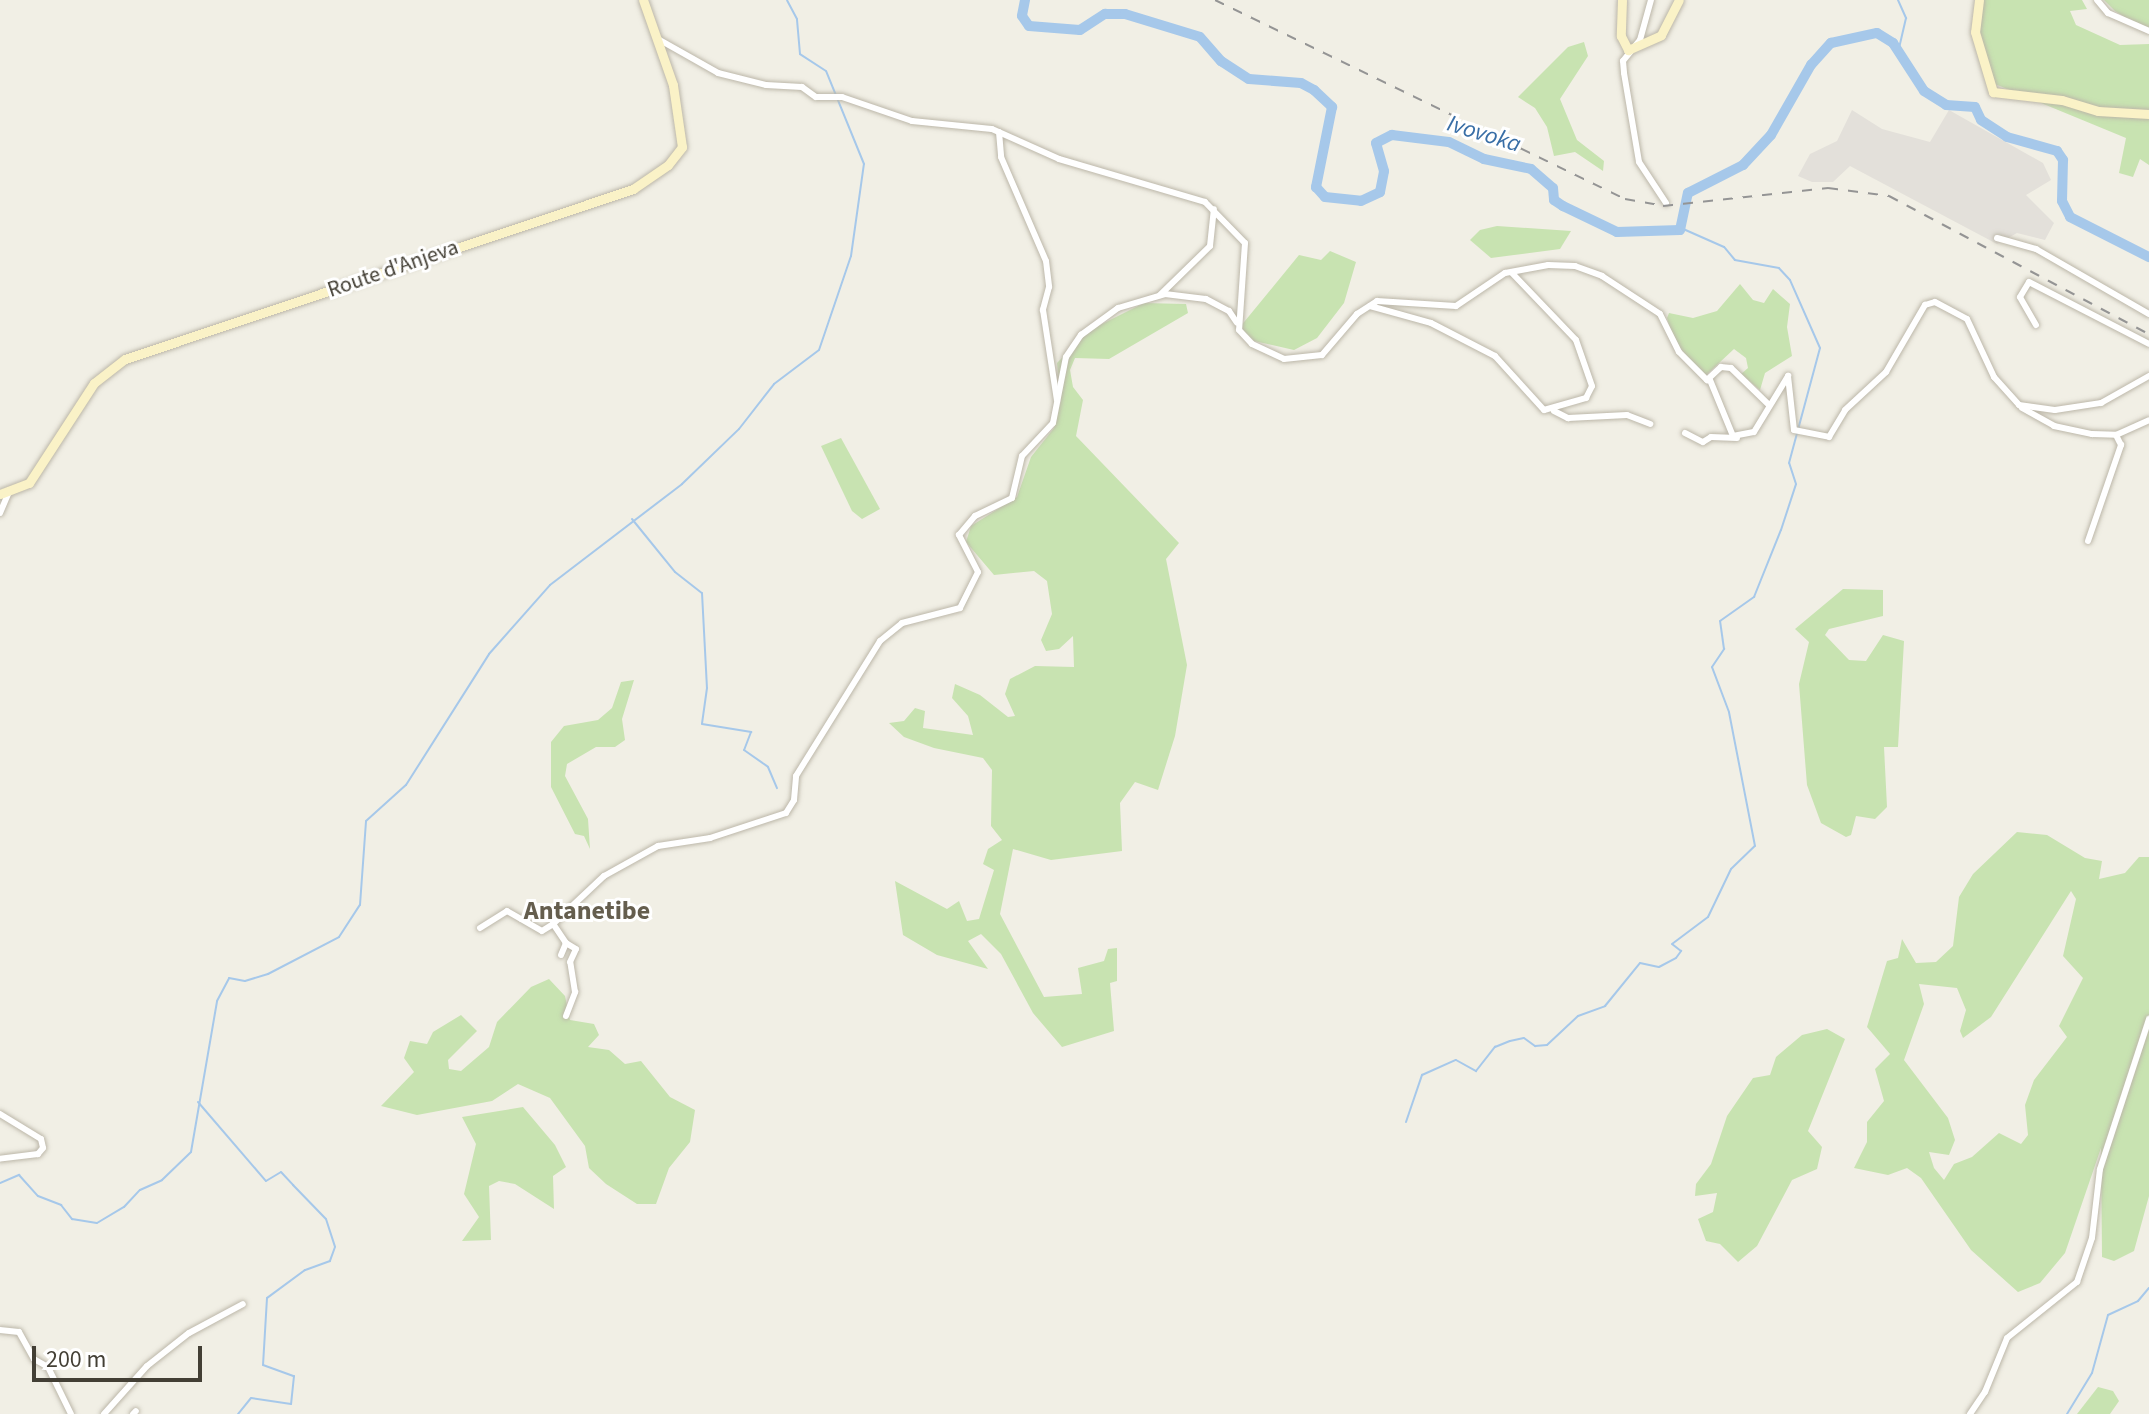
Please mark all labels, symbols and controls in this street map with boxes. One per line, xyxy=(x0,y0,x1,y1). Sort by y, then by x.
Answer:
water label: Ivovoka xyxy=(1444,109,1524,159)
street label: Route d'Anjeva xyxy=(324,234,462,304)
district label: Antanetibe xyxy=(524,895,650,927)
scale bar xyxy=(36,1330,206,1380)
text: 200 m xyxy=(46,1342,106,1377)

